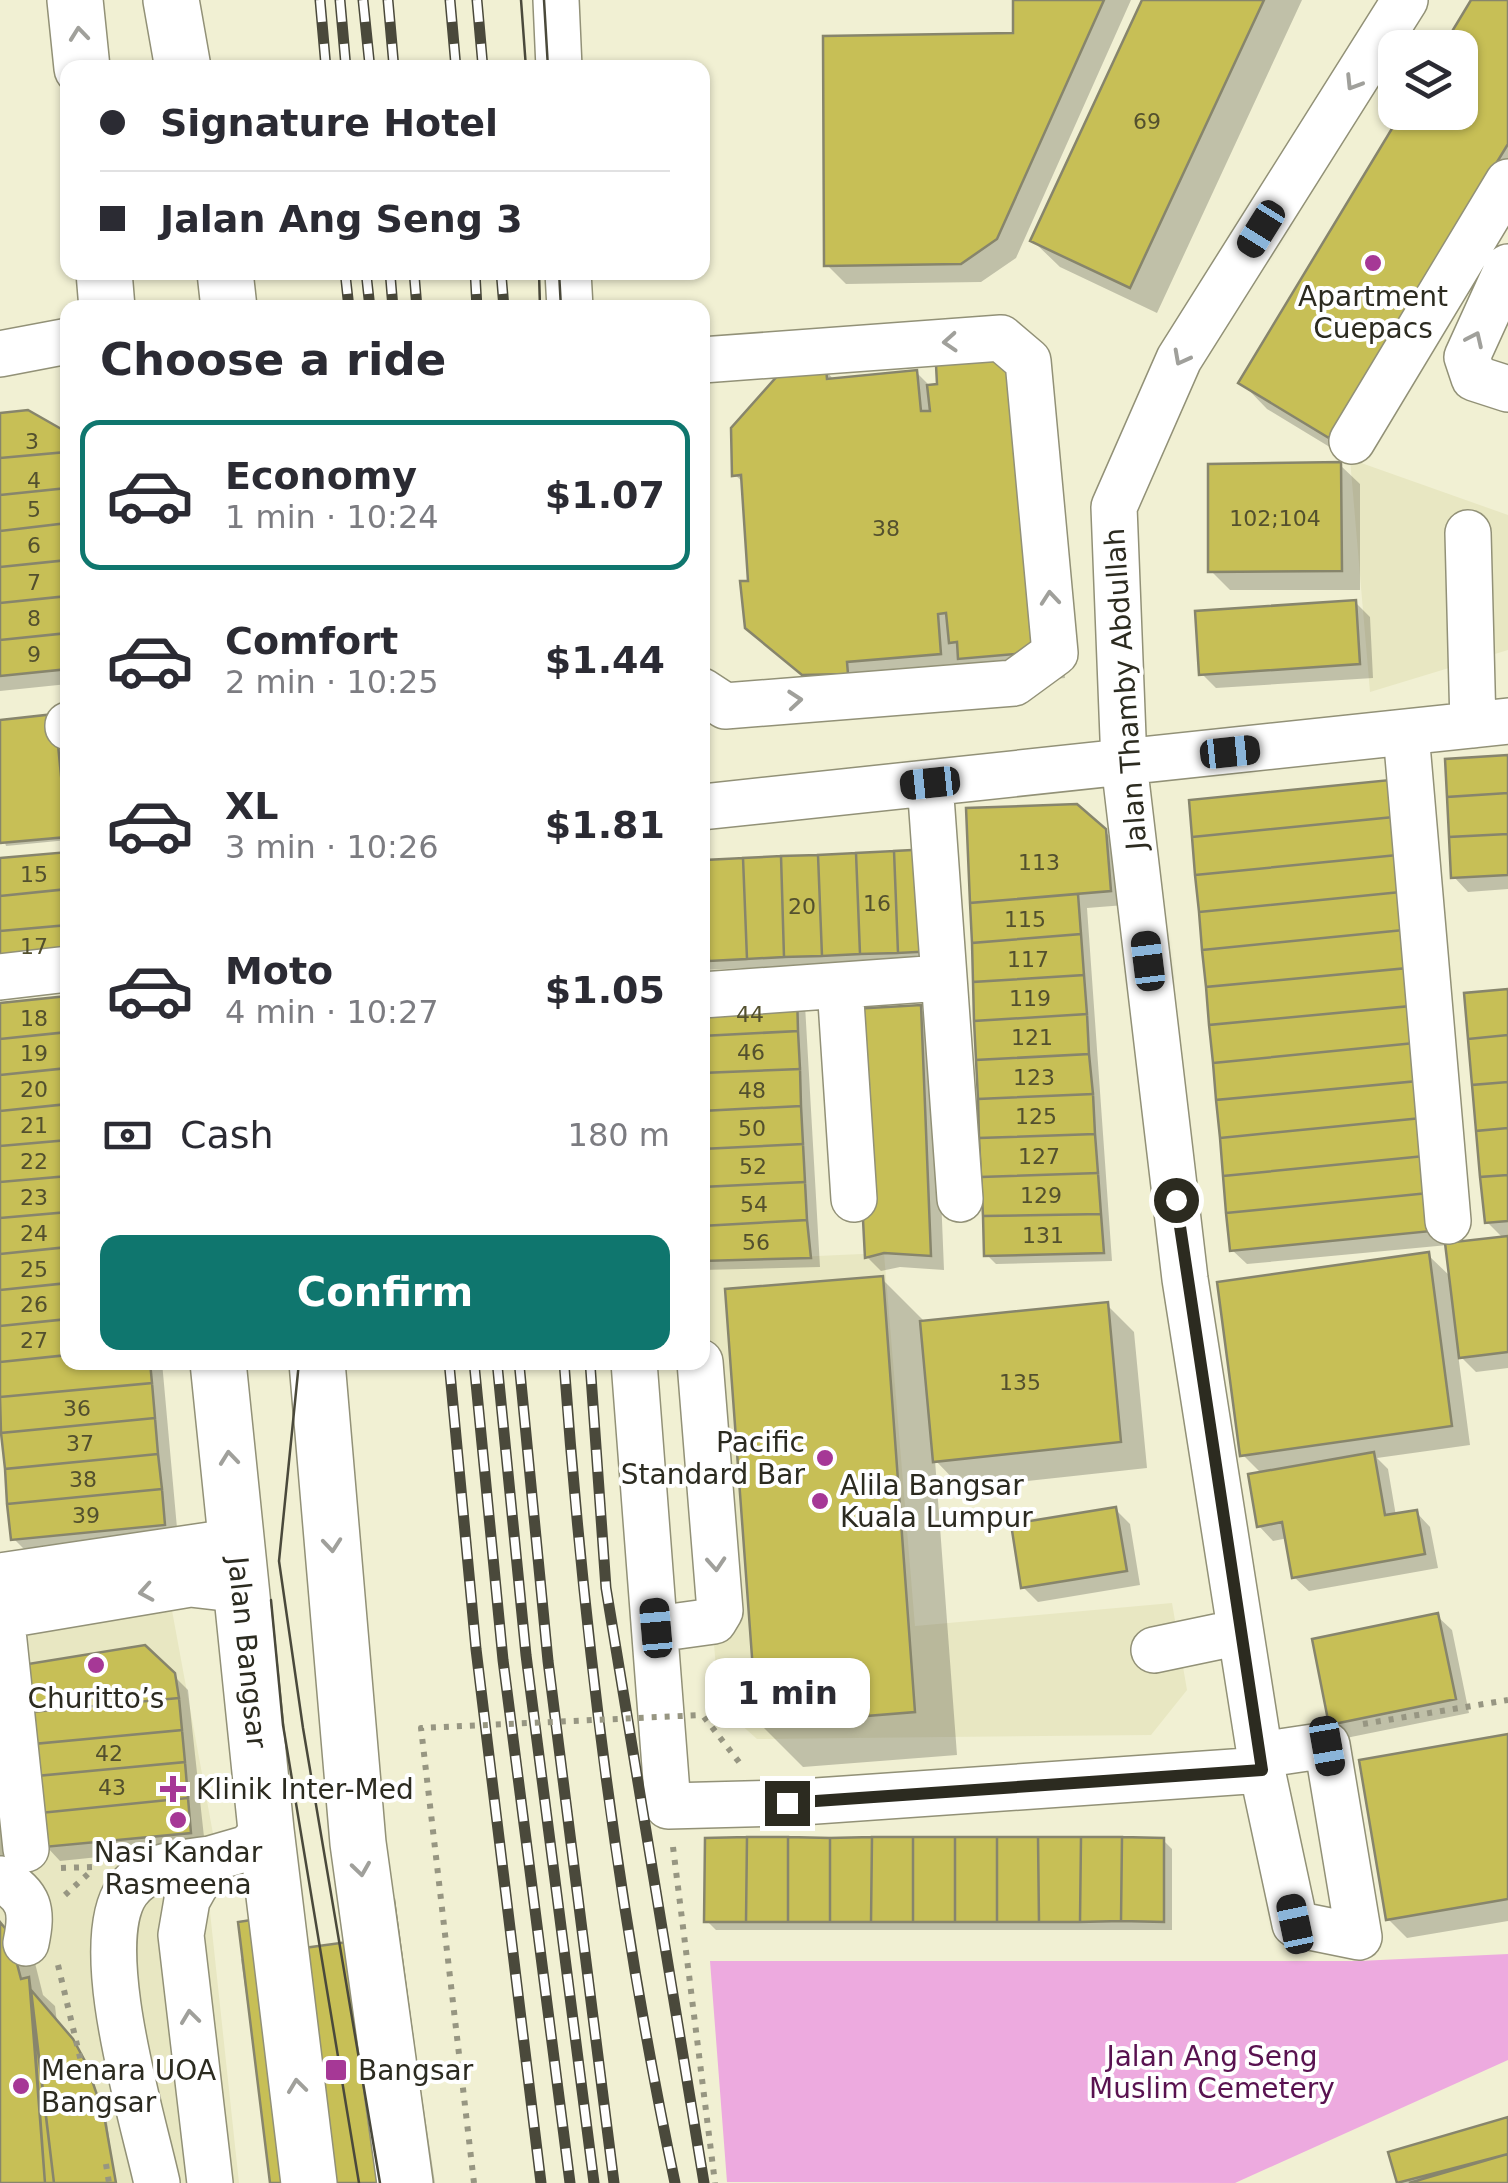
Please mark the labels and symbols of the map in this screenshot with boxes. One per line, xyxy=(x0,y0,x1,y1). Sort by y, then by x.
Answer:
one-way arrow xyxy=(68,25,90,41)
one-way arrow xyxy=(1346,72,1365,90)
house number: 69 xyxy=(1133,109,1161,134)
car xyxy=(1232,196,1290,262)
marker: Apartment Cuepacs xyxy=(1362,252,1384,274)
place label: Apartment Cuepacs xyxy=(1298,280,1448,345)
one-way arrow xyxy=(942,330,958,352)
one-way arrow xyxy=(1463,331,1483,349)
one-way arrow xyxy=(1174,348,1193,366)
house number: 3 xyxy=(25,429,39,454)
house number: 4 xyxy=(27,468,41,493)
house number: 5 xyxy=(27,497,41,522)
house number: 102;104 xyxy=(1229,506,1321,531)
house number: 38 xyxy=(872,516,900,541)
street label: Jalan Thamby Abdullah xyxy=(1098,527,1153,853)
house number: 6 xyxy=(27,533,41,558)
house number: 7 xyxy=(27,570,41,595)
one-way arrow xyxy=(1039,590,1061,606)
house number: 8 xyxy=(27,606,41,631)
house number: 9 xyxy=(27,642,41,667)
one-way arrow xyxy=(788,690,804,711)
car xyxy=(1199,734,1261,770)
car xyxy=(899,765,961,801)
house number: 113 xyxy=(1018,850,1060,875)
house number: 15 xyxy=(20,862,48,887)
house number: 16 xyxy=(863,891,891,916)
house number: 20 xyxy=(788,894,816,919)
house number: 115 xyxy=(1004,907,1046,932)
car xyxy=(1129,929,1167,993)
house number: 17 xyxy=(20,934,48,959)
house number: 117 xyxy=(1007,947,1049,972)
house number: 119 xyxy=(1009,986,1051,1011)
house number: 44 xyxy=(736,1002,764,1027)
house number: 18 xyxy=(20,1006,48,1031)
house number: 121 xyxy=(1011,1025,1053,1050)
house number: 46 xyxy=(737,1040,765,1065)
house number: 19 xyxy=(20,1041,48,1066)
house number: 123 xyxy=(1013,1065,1055,1090)
house number: 20 xyxy=(20,1077,48,1102)
house number: 48 xyxy=(738,1078,766,1103)
house number: 125 xyxy=(1015,1104,1057,1129)
house number: 21 xyxy=(20,1113,48,1138)
house number: 50 xyxy=(738,1116,766,1141)
house number: 127 xyxy=(1018,1144,1060,1169)
house number: 22 xyxy=(20,1149,48,1174)
house number: 52 xyxy=(739,1154,767,1179)
route start xyxy=(1154,1178,1199,1223)
house number: 129 xyxy=(1020,1183,1062,1208)
house number: 23 xyxy=(20,1185,48,1210)
house number: 54 xyxy=(740,1192,768,1217)
house number: 24 xyxy=(20,1221,48,1246)
house number: 131 xyxy=(1022,1223,1064,1248)
house number: 56 xyxy=(742,1230,770,1255)
house number: 25 xyxy=(20,1257,48,1282)
house number: 26 xyxy=(20,1292,48,1317)
house number: 27 xyxy=(20,1328,48,1353)
house number: 135 xyxy=(999,1370,1041,1395)
house number: 36 xyxy=(63,1396,91,1421)
place label: Pacific Standard Bar xyxy=(621,1426,805,1491)
house number: 37 xyxy=(66,1431,94,1456)
marker: Pacific Standard Bar xyxy=(814,1447,836,1469)
one-way arrow xyxy=(218,1450,240,1466)
house number: 38 xyxy=(69,1467,97,1492)
place label: Alila Bangsar Kuala Lumpur xyxy=(840,1469,1033,1534)
marker: Alila Bangsar Kuala Lumpur xyxy=(809,1490,831,1512)
house number: 39 xyxy=(72,1503,100,1528)
one-way arrow xyxy=(320,1538,342,1554)
street label: Jalan Bangsar xyxy=(221,1553,274,1750)
one-way arrow xyxy=(705,1557,727,1573)
one-way arrow xyxy=(138,1581,154,1602)
car xyxy=(638,1597,674,1659)
marker: Churitto’s xyxy=(85,1654,107,1676)
callout: 1 min xyxy=(704,1658,870,1728)
place label: Churitto’s xyxy=(28,1682,164,1715)
car xyxy=(1307,1714,1347,1778)
house number: 42 xyxy=(95,1741,123,1766)
place label: Klinik Inter-Med xyxy=(196,1773,414,1806)
house number: 43 xyxy=(98,1775,126,1800)
marker: Klinik Inter-Med xyxy=(160,1776,186,1802)
route end xyxy=(765,1781,810,1826)
marker: Nasi Kandar Rasmeena xyxy=(167,1809,189,1831)
place label: Nasi Kandar Rasmeena xyxy=(94,1836,263,1901)
one-way arrow xyxy=(350,1861,371,1877)
car xyxy=(1274,1892,1316,1956)
one-way arrow xyxy=(180,2008,201,2024)
park label: Jalan Ang Seng Muslim Cemetery xyxy=(1089,2040,1335,2105)
place label: Menara UOA Bangsar xyxy=(41,2054,216,2119)
place label: Bangsar xyxy=(358,2054,474,2087)
marker: Bangsar xyxy=(323,2057,349,2083)
marker: Menara UOA Bangsar xyxy=(10,2075,32,2097)
one-way arrow xyxy=(287,2078,308,2094)

